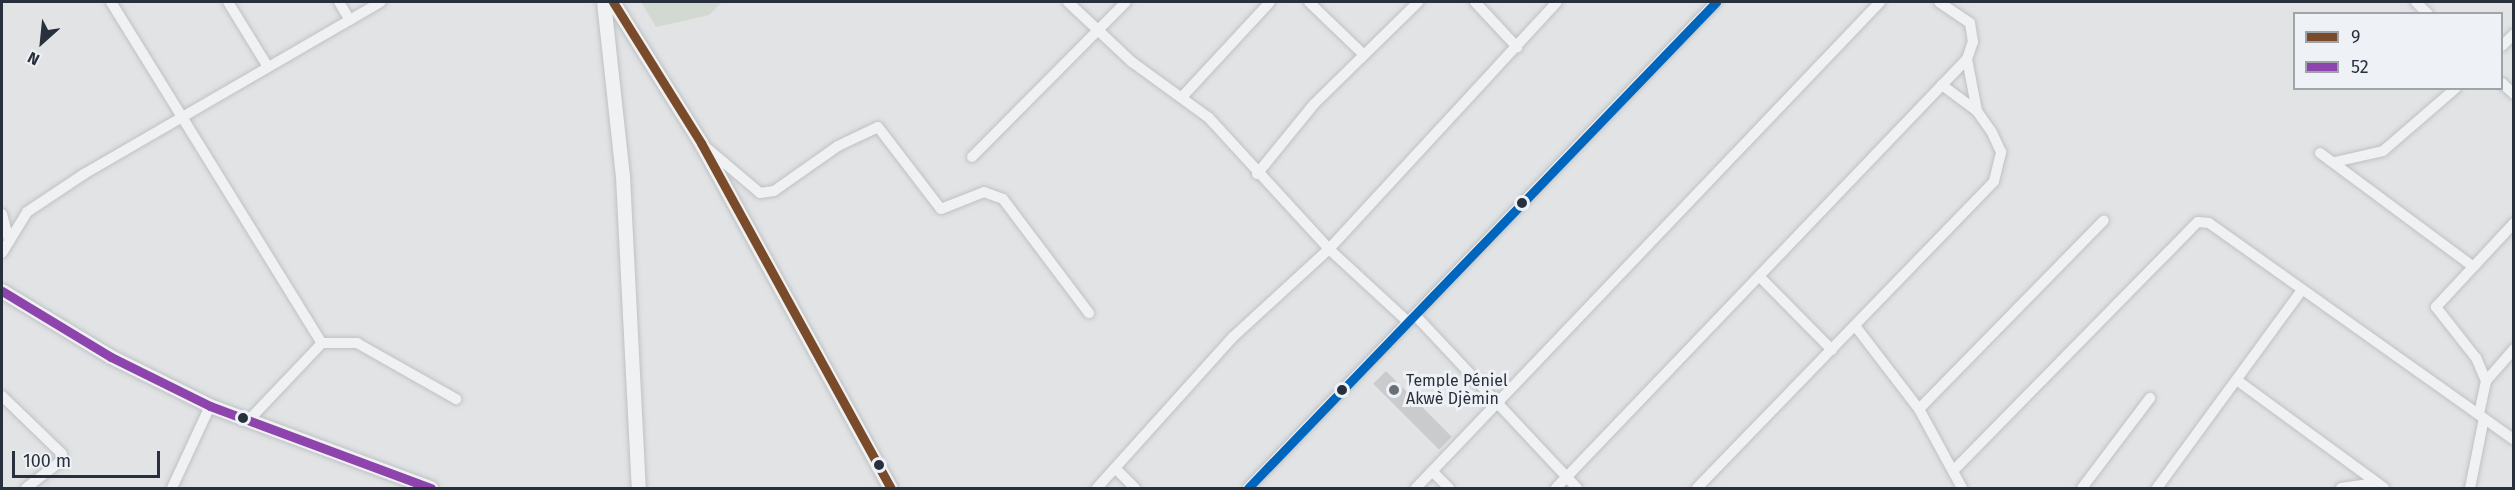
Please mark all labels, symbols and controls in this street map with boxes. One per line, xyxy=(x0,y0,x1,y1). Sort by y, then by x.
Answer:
north arrow xyxy=(12,12,72,72)
legend xyxy=(2293,12,2503,90)
text: 9 xyxy=(2351,26,2360,48)
text: N xyxy=(25,48,43,69)
text: 52 xyxy=(2351,56,2369,78)
unlabelled marker xyxy=(1516,197,1528,209)
place label: Temple Péniel Akwè Djèmin xyxy=(1406,371,1508,409)
marker: Temple Péniel Akwè Djèmin xyxy=(1387,383,1401,397)
unlabelled marker xyxy=(1336,384,1348,396)
unlabelled marker xyxy=(237,412,249,424)
scale bar xyxy=(15,439,164,477)
text: 100 m xyxy=(23,450,71,472)
unlabelled marker xyxy=(873,459,885,471)

